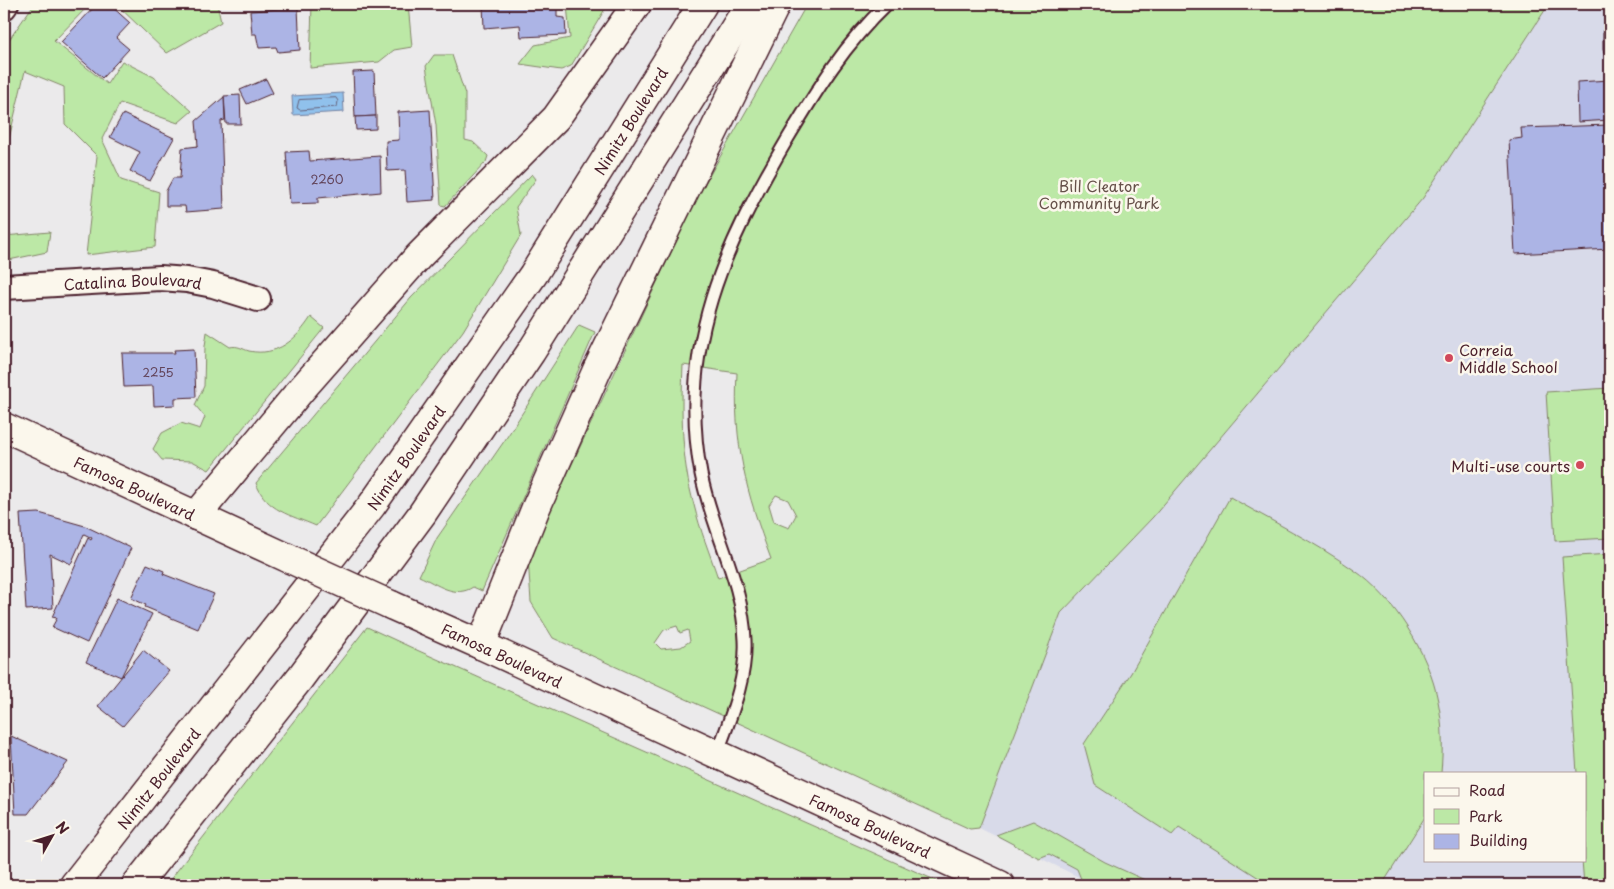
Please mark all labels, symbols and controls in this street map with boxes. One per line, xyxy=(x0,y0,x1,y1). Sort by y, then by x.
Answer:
street label: Nimitz Boulevard xyxy=(587,62,672,179)
house number: 2260 xyxy=(310,170,344,188)
park label: Bill Cleator Community Park xyxy=(1039,174,1159,214)
street label: Catalina Boulevard xyxy=(63,266,204,295)
place label: Correia Middle School xyxy=(1459,338,1558,378)
marker: Correia Middle School xyxy=(1443,352,1455,364)
house number: 2255 xyxy=(142,363,174,381)
street label: Nimitz Boulevard xyxy=(361,400,450,514)
street label: Famosa Boulevard xyxy=(70,449,199,525)
place label: Multi-use courts xyxy=(1451,454,1570,477)
marker: Multi-use courts xyxy=(1574,459,1586,471)
street label: Famosa Boulevard xyxy=(438,617,566,693)
street label: Nimitz Boulevard xyxy=(111,722,205,834)
legend xyxy=(1424,772,1586,862)
text: Road xyxy=(1469,778,1505,801)
street label: Famosa Boulevard xyxy=(806,787,935,863)
text: Park xyxy=(1469,804,1503,827)
north arrow xyxy=(28,812,78,862)
text: N xyxy=(51,817,74,838)
text: Building xyxy=(1469,828,1528,851)

